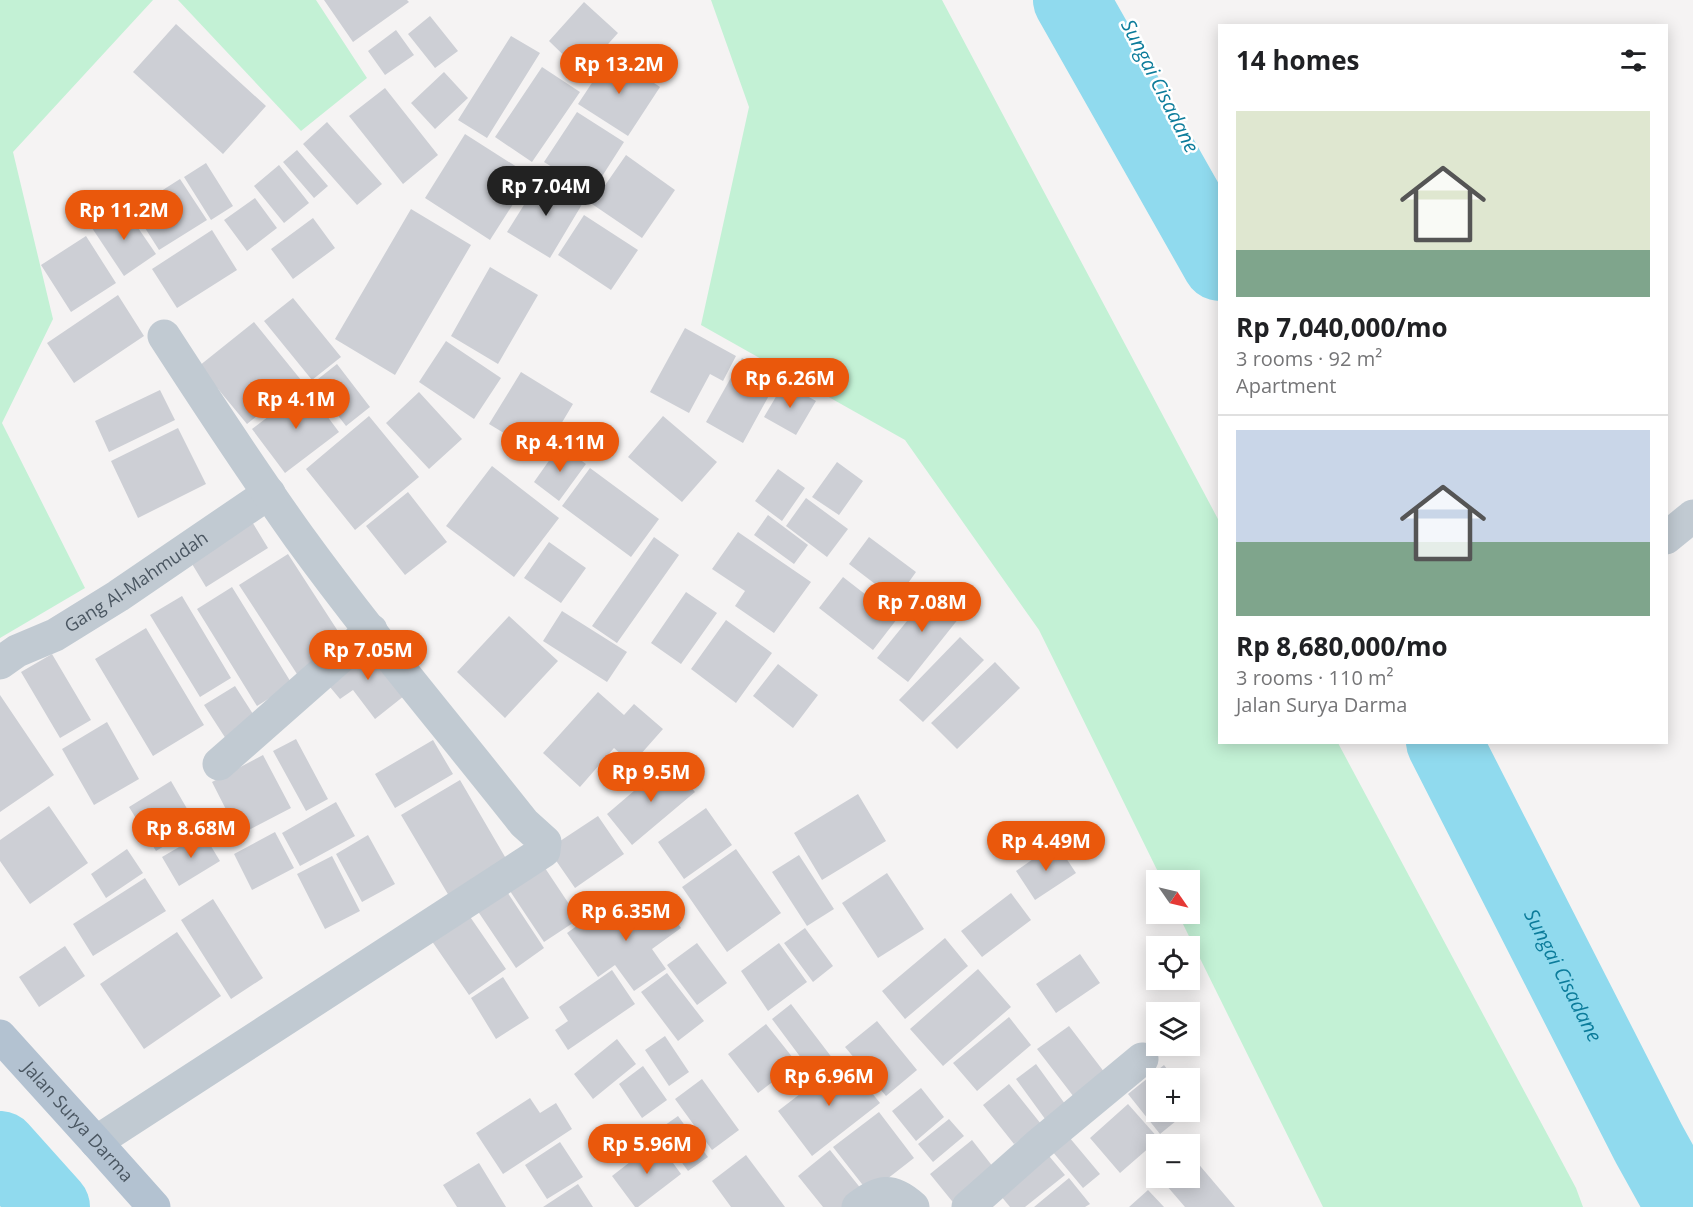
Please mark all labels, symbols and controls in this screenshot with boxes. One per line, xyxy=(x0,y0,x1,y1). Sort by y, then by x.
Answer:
water label: Sungai Cisadane xyxy=(1115,15,1206,157)
text: 14 homes xyxy=(1236,42,1360,78)
pin: Rp 13.2M xyxy=(557,44,681,95)
icon: filters xyxy=(1617,44,1650,77)
text: Rp 13.2M xyxy=(574,50,664,77)
icon: home xyxy=(1389,150,1497,258)
pin: Rp 7.04M xyxy=(484,166,608,217)
text: Rp 7.04M xyxy=(501,172,591,199)
pin: Rp 11.2M xyxy=(62,190,186,241)
text: Rp 11.2M xyxy=(79,196,169,223)
text: Rp 7,040,000/mo xyxy=(1236,309,1448,345)
text: 3 rooms · 92 m² xyxy=(1236,345,1382,372)
pin: Rp 6.26M xyxy=(728,358,852,409)
text: Rp 6.26M xyxy=(745,364,835,391)
text: Apartment xyxy=(1236,372,1336,399)
pin: Rp 4.1M xyxy=(241,379,351,430)
text: Rp 4.1M xyxy=(257,385,335,412)
pin: Rp 4.11M xyxy=(498,422,622,473)
text: Rp 4.11M xyxy=(515,428,605,455)
icon: home xyxy=(1389,469,1497,577)
street label: Gang Al-Mahmudah xyxy=(59,525,212,637)
pin: Rp 7.08M xyxy=(860,582,984,633)
text: Rp 7.08M xyxy=(877,588,967,615)
text: Rp 8,680,000/mo xyxy=(1236,628,1448,664)
pin: Rp 7.05M xyxy=(306,630,430,681)
text: Rp 7.05M xyxy=(323,636,413,663)
text: 3 rooms · 110 m² xyxy=(1236,664,1394,691)
text: Jalan Surya Darma xyxy=(1236,691,1407,718)
pin: Rp 9.5M xyxy=(596,752,706,803)
text: Rp 9.5M xyxy=(612,758,690,785)
pin: Rp 8.68M xyxy=(129,808,253,859)
text: Rp 8.68M xyxy=(146,814,236,841)
pin: Rp 4.49M xyxy=(984,821,1108,872)
text: Rp 4.49M xyxy=(1001,827,1091,854)
north arrow xyxy=(1146,870,1200,924)
map controls xyxy=(1146,870,1200,1188)
pin: Rp 6.35M xyxy=(564,891,688,942)
text: Rp 6.35M xyxy=(581,897,671,924)
water label: Sungai Cisadane xyxy=(1518,904,1609,1046)
button: locate xyxy=(1146,936,1200,990)
button: layers xyxy=(1146,1002,1200,1056)
street label: Jalan Surya Darma xyxy=(17,1055,139,1187)
pin: Rp 6.96M xyxy=(767,1056,891,1107)
text: Rp 6.96M xyxy=(784,1062,874,1089)
button: + xyxy=(1146,1068,1200,1122)
pin: Rp 5.96M xyxy=(585,1124,709,1175)
text: Rp 5.96M xyxy=(602,1130,692,1157)
button: − xyxy=(1146,1134,1200,1188)

